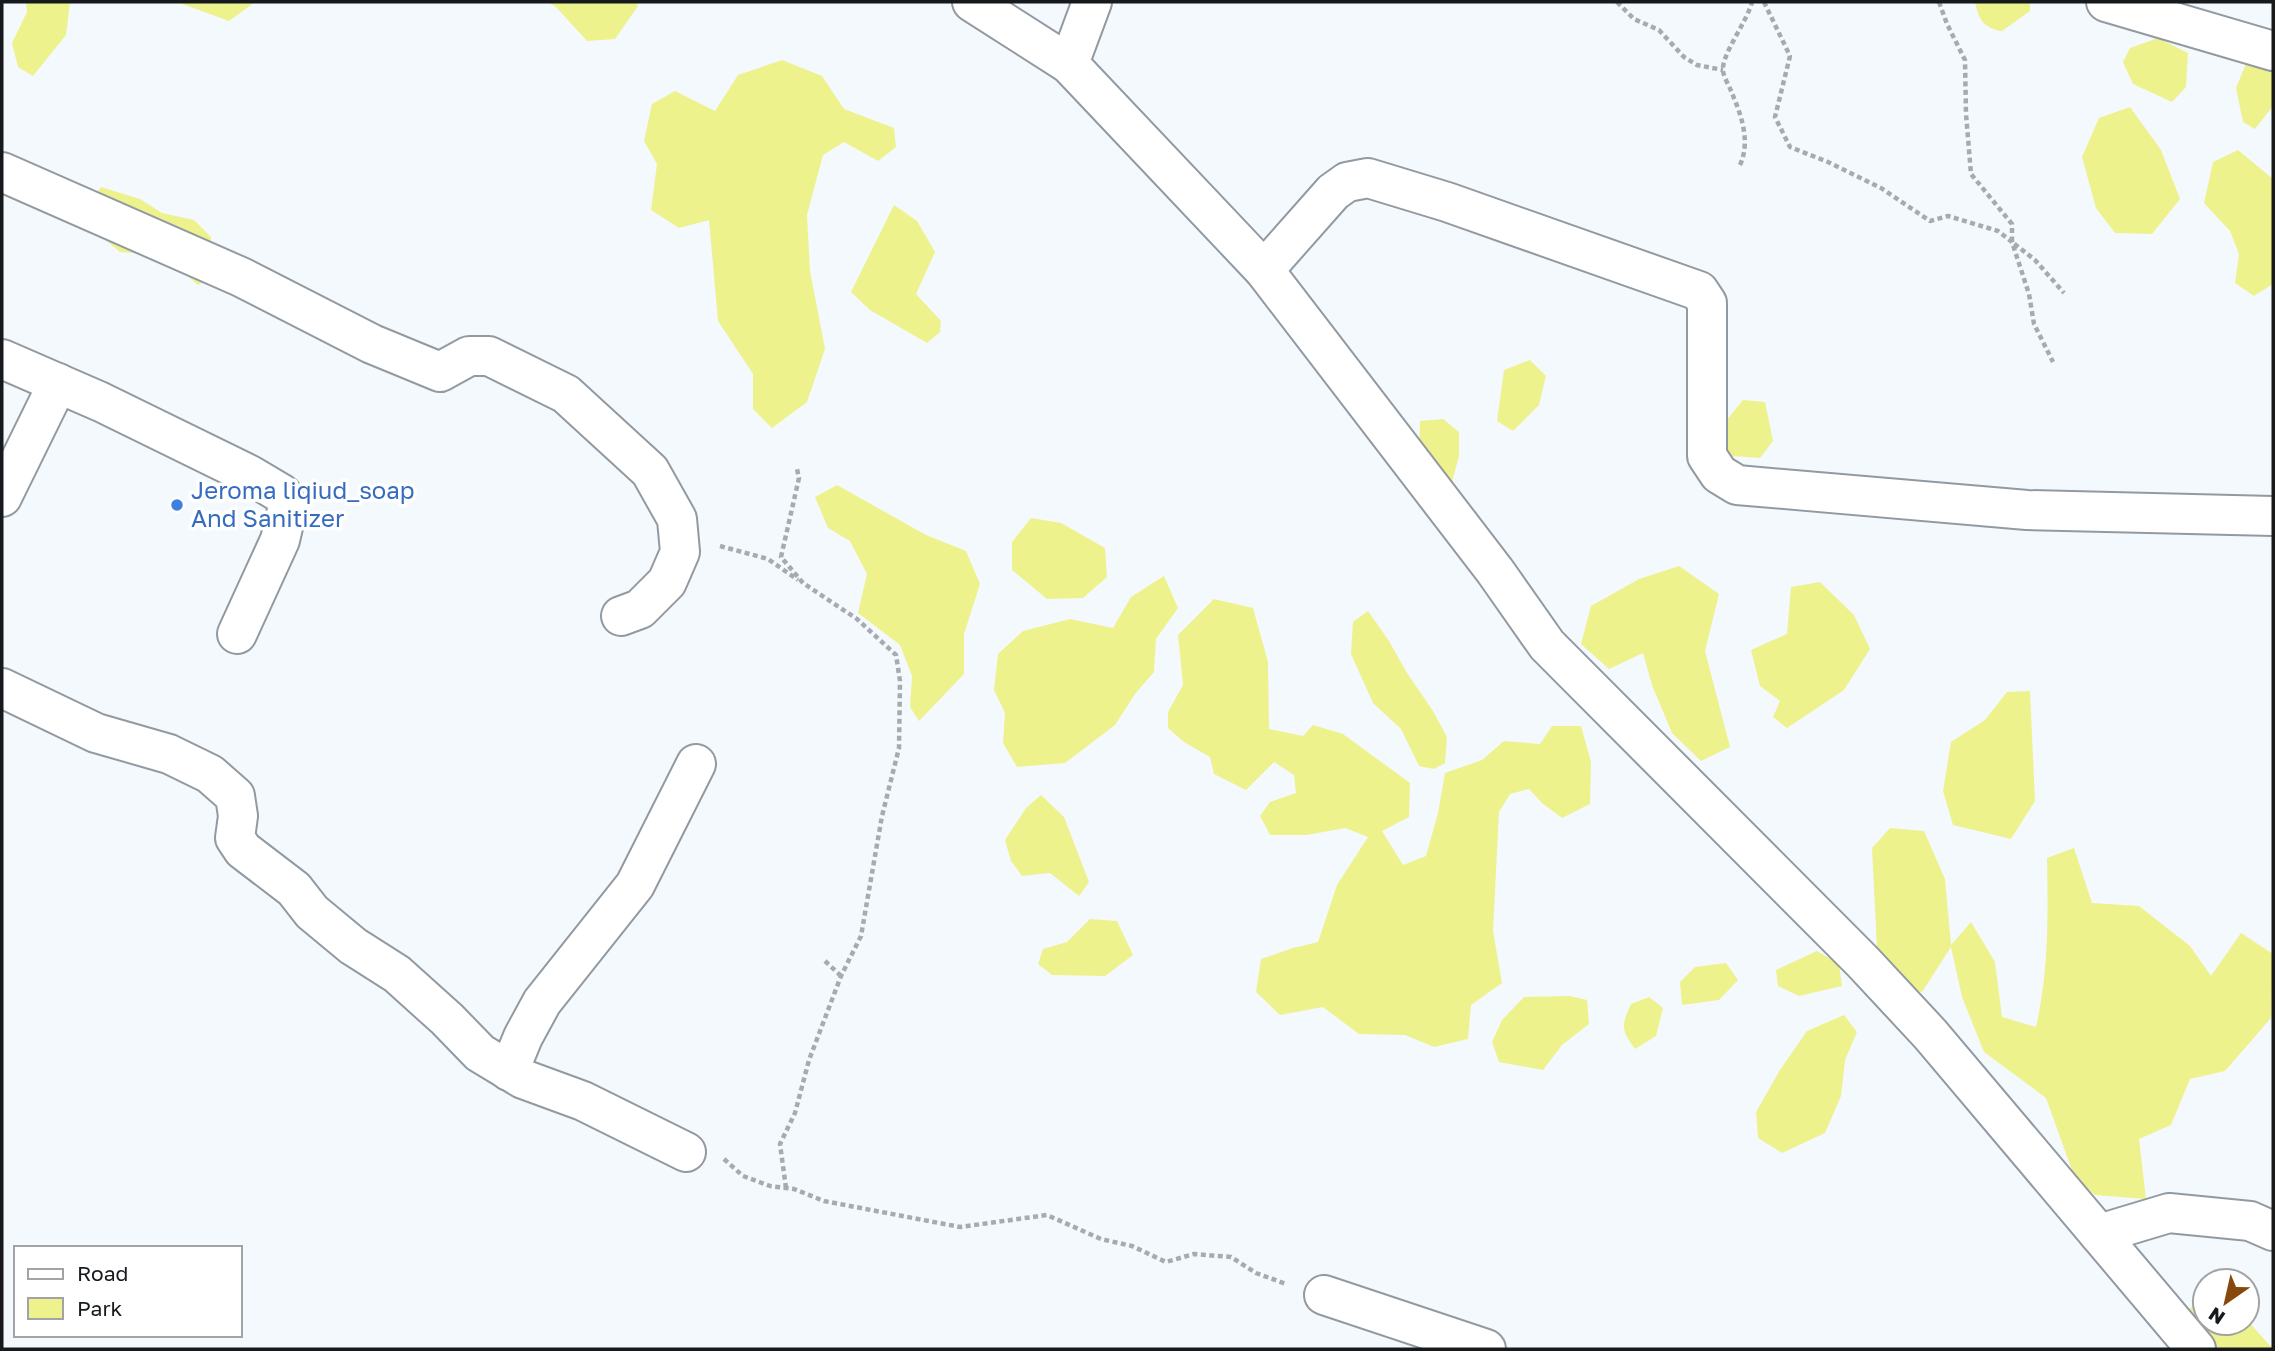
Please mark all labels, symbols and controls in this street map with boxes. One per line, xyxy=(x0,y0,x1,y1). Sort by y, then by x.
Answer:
place label: Jeroma liqiud_soap And Sanitizer xyxy=(191,475,415,532)
marker: Jeroma liqiud_soap And Sanitizer xyxy=(169,497,185,513)
legend xyxy=(14,1246,242,1337)
text: Road xyxy=(77,1260,128,1286)
north arrow xyxy=(2191,1267,2261,1337)
text: Park xyxy=(77,1295,123,1321)
text: N xyxy=(2204,1303,2229,1330)

